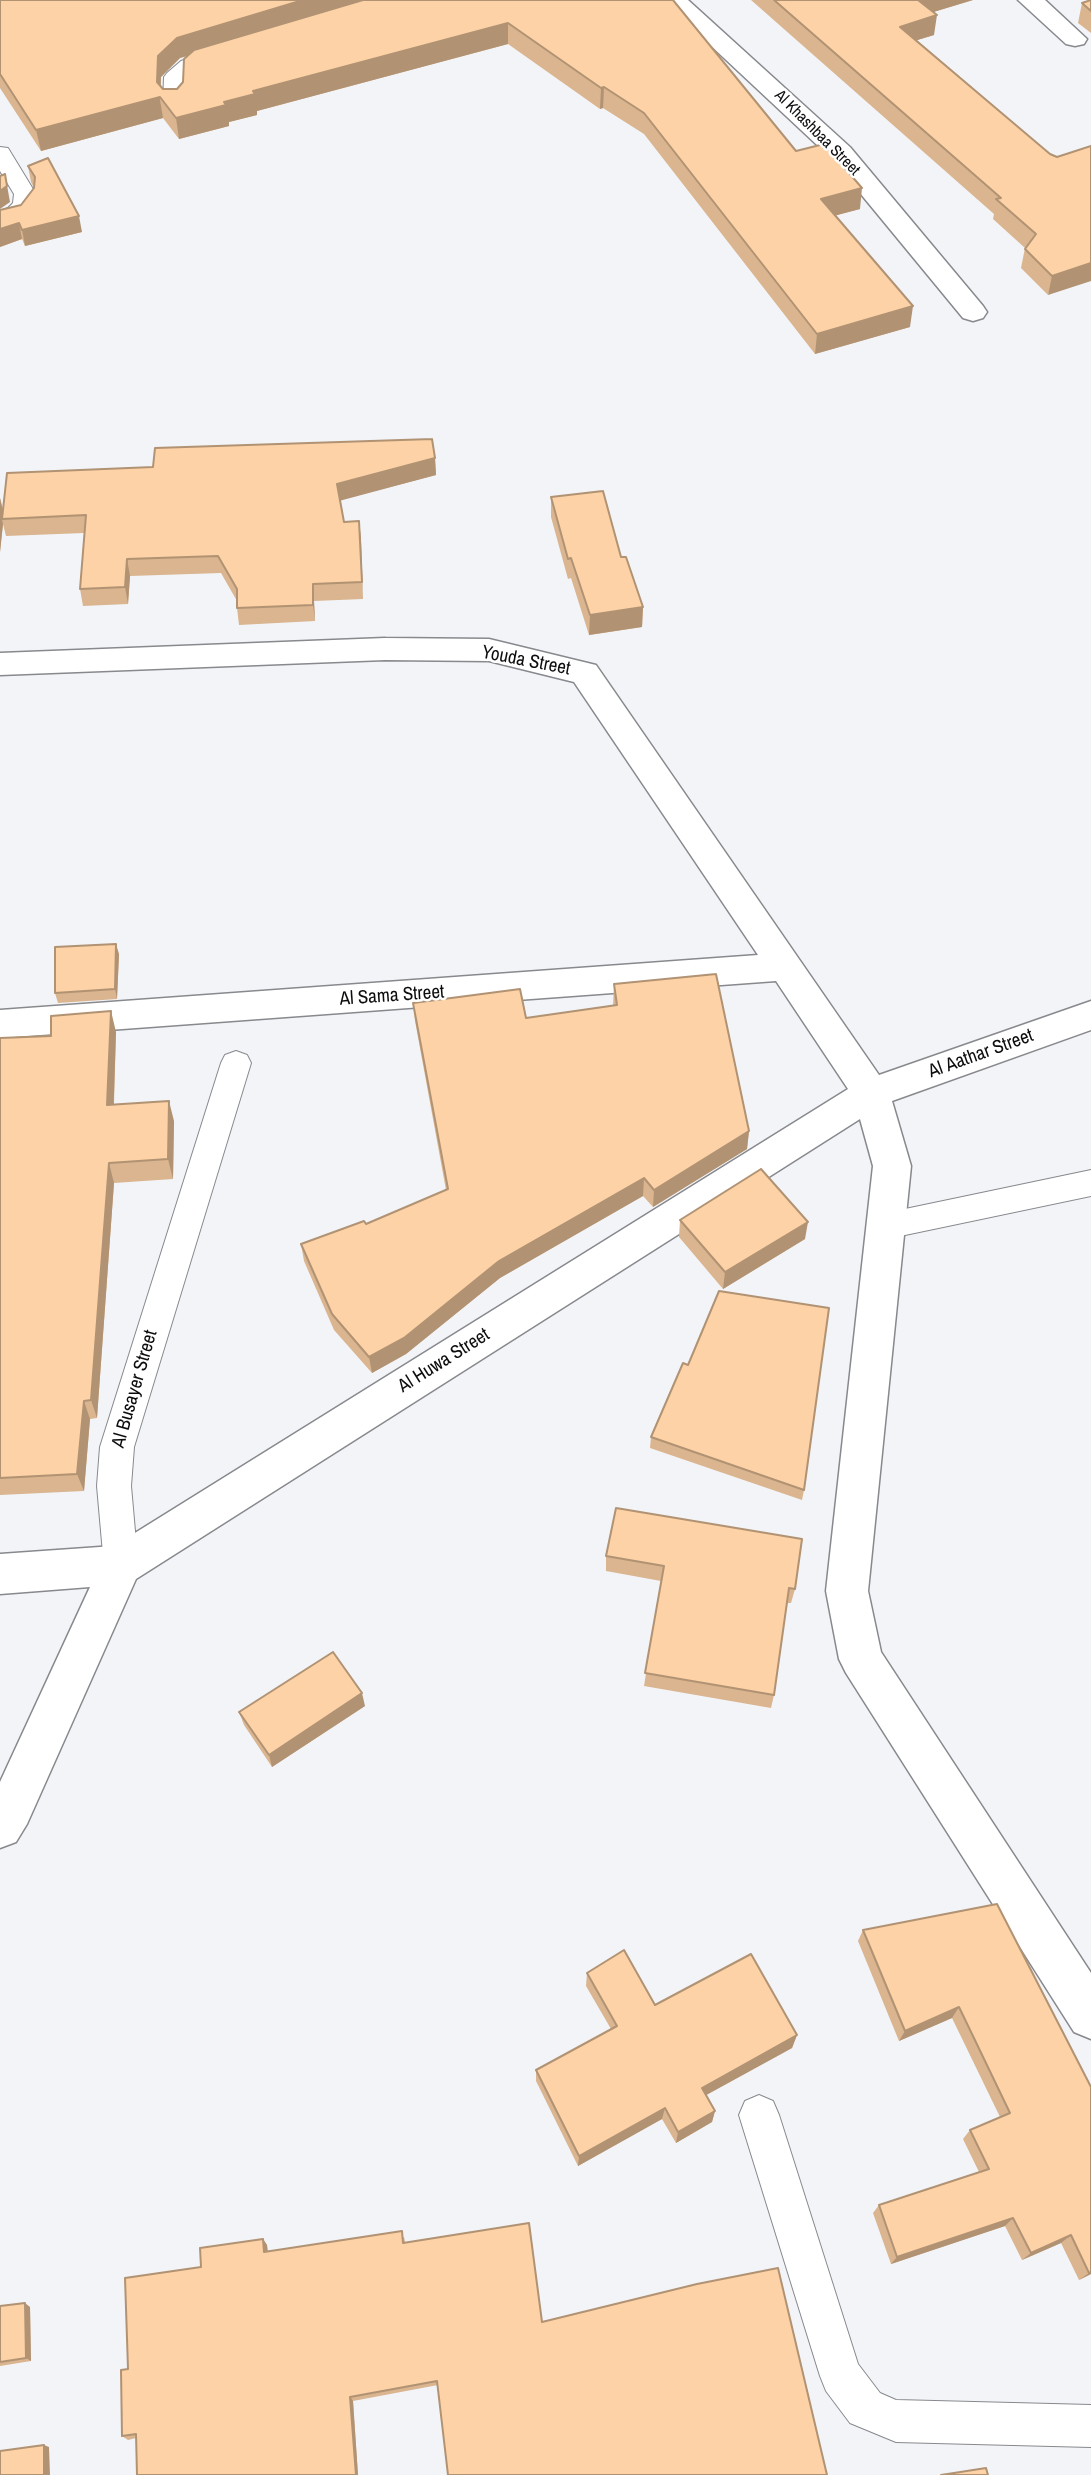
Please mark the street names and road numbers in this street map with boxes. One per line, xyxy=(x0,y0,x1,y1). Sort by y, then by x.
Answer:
street label: Al Khashbaa Street xyxy=(770,86,864,180)
street label: Youda Street xyxy=(480,641,572,681)
street label: Al Sama Street xyxy=(339,981,445,1011)
street label: Al Aathar Street xyxy=(925,1024,1037,1084)
street label: Al Huwa Street xyxy=(394,1324,494,1398)
street label: Al Busayer Street xyxy=(107,1328,163,1450)

